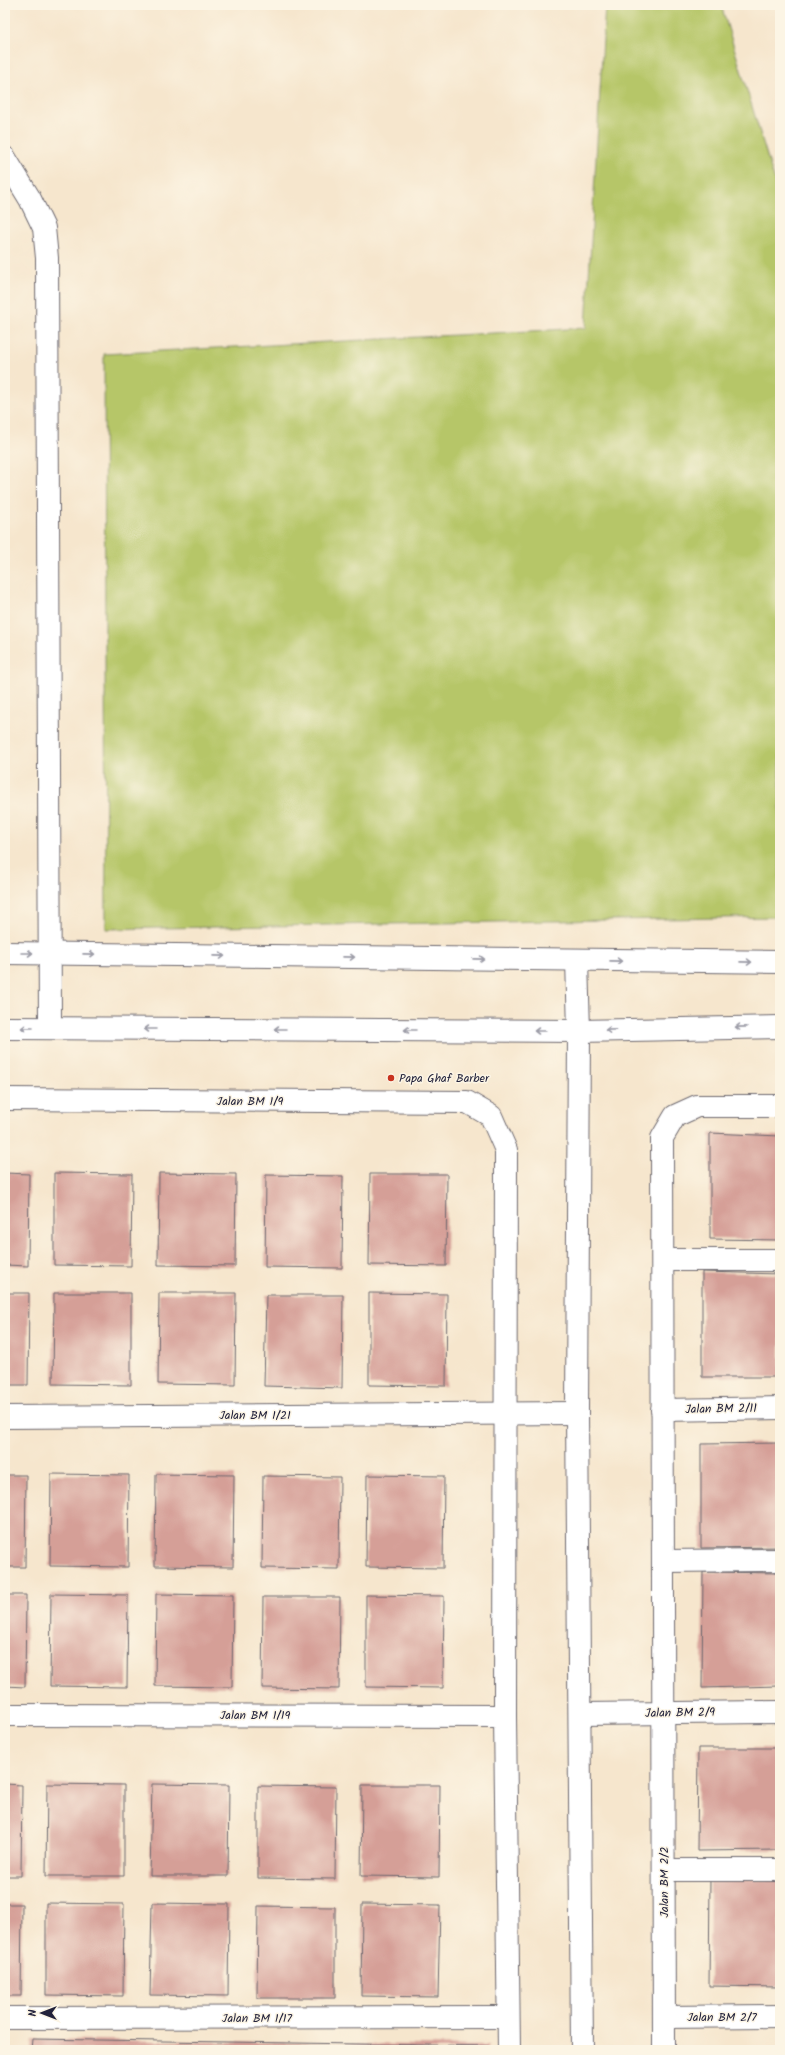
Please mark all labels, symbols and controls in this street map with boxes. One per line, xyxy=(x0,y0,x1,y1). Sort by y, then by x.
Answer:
one-way arrow xyxy=(20,949,33,957)
one-way arrow xyxy=(82,950,95,958)
one-way arrow xyxy=(212,952,225,959)
one-way arrow xyxy=(342,953,355,961)
one-way arrow xyxy=(472,955,485,963)
one-way arrow xyxy=(609,957,622,964)
one-way arrow xyxy=(739,958,752,966)
one-way arrow xyxy=(735,1023,748,1031)
one-way arrow xyxy=(21,1024,34,1032)
one-way arrow xyxy=(144,1025,157,1033)
one-way arrow xyxy=(274,1025,287,1033)
one-way arrow xyxy=(404,1026,417,1034)
one-way arrow xyxy=(605,1026,618,1034)
one-way arrow xyxy=(534,1027,547,1034)
place label: Papa Ghaf Barber xyxy=(399,1069,490,1088)
marker: Papa Ghaf Barber xyxy=(386,1073,396,1083)
street label: Jalan BM 1/9 xyxy=(217,1092,284,1111)
street label: Jalan BM 2/11 xyxy=(685,1399,757,1419)
street label: Jalan BM 1/21 xyxy=(219,1406,291,1425)
street label: Jalan BM 2/9 xyxy=(645,1703,715,1723)
street label: Jalan BM 1/19 xyxy=(220,1706,290,1725)
street label: Jalan BM 2/2 xyxy=(655,1846,674,1918)
north arrow xyxy=(22,1993,62,2033)
street label: Jalan BM 2/7 xyxy=(687,2008,757,2027)
text: N xyxy=(24,2009,42,2016)
street label: Jalan BM 1/17 xyxy=(222,2009,293,2028)

